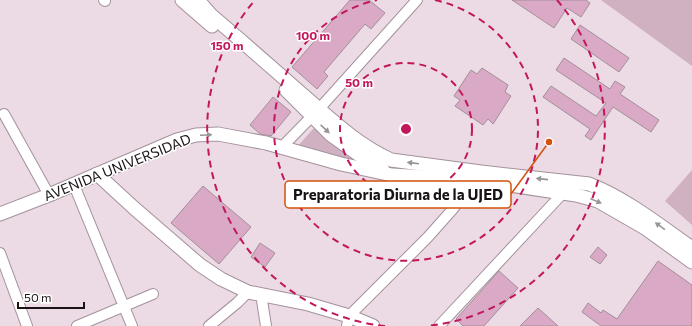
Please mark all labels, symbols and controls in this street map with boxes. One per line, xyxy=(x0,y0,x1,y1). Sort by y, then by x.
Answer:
text: 100 m xyxy=(296,28,330,42)
text: 150 m xyxy=(210,38,244,52)
text: 50 m xyxy=(345,75,373,89)
centre of rings xyxy=(399,122,413,136)
one-way arrow xyxy=(320,124,330,134)
street label: AVENIDA UNIVERSIDAD xyxy=(41,130,193,204)
one-way arrow xyxy=(199,131,212,138)
one-way arrow xyxy=(407,160,419,166)
one-way arrow xyxy=(536,175,548,182)
callout: Preparatoria Diurna de la UJED xyxy=(285,181,511,208)
text: Preparatoria Diurna de la UJED xyxy=(293,185,503,203)
one-way arrow xyxy=(591,199,603,205)
one-way arrow xyxy=(655,222,666,230)
scale bar xyxy=(18,284,84,310)
text: 50 m xyxy=(24,290,52,304)

